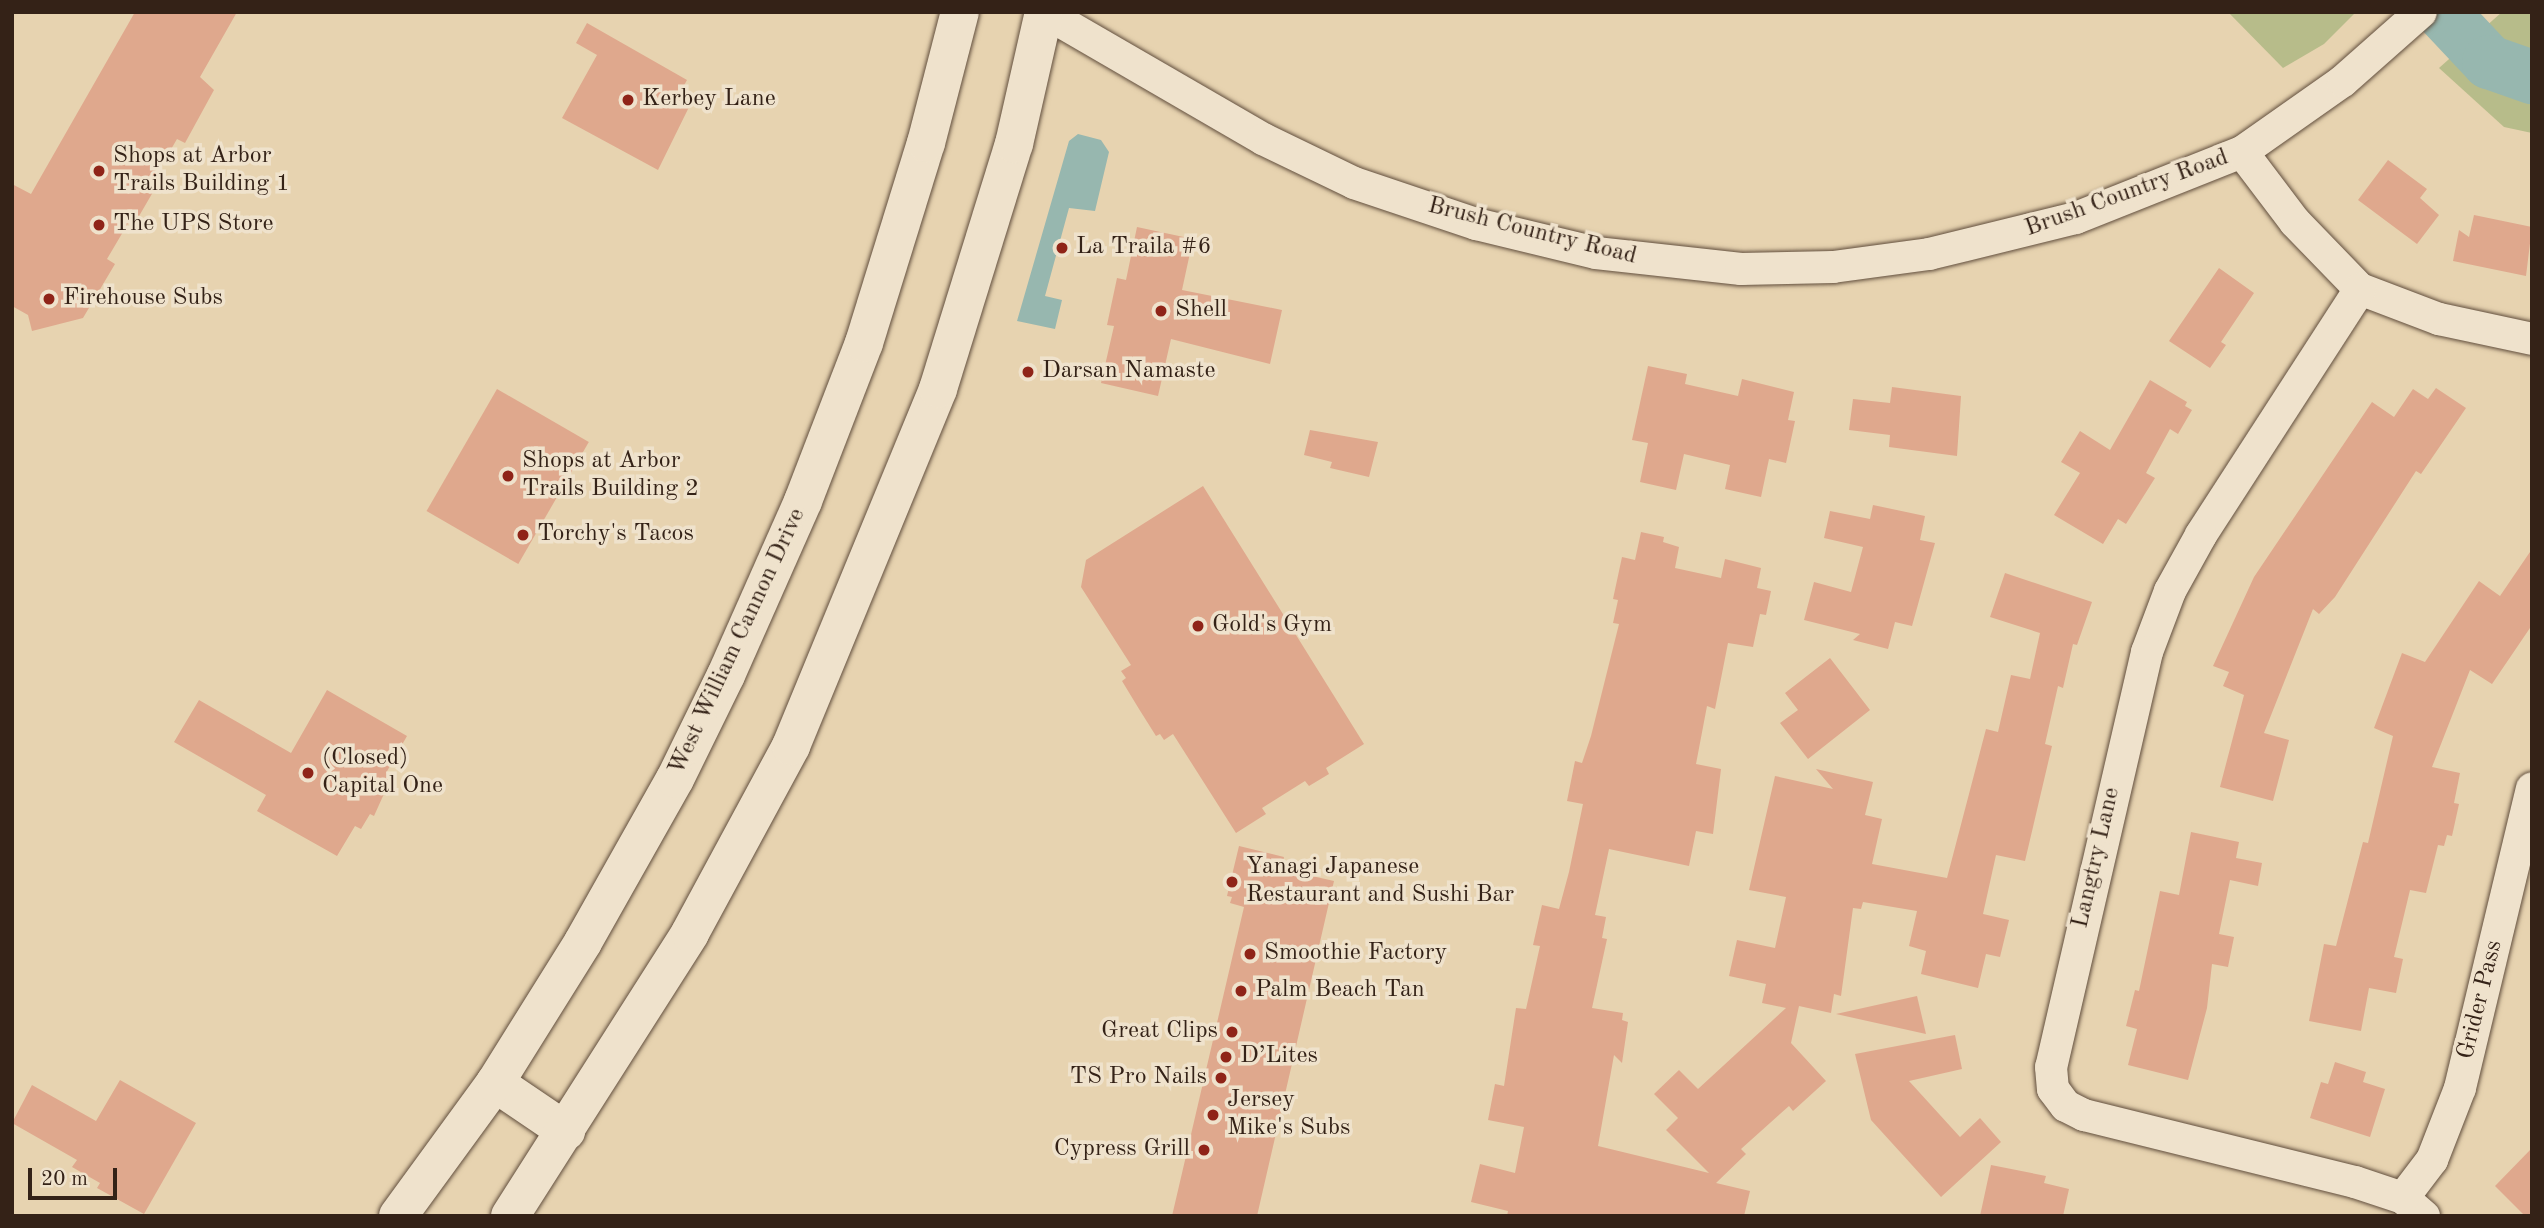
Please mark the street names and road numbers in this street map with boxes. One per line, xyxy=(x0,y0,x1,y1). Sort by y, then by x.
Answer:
street label: Brush Country Road xyxy=(2021,144,2233,244)
street label: Brush Country Road xyxy=(1425,192,1639,272)
street label: West William Cannon Drive xyxy=(663,504,813,780)
street label: Langtry Lane xyxy=(2067,785,2127,931)
street label: Grider Pass xyxy=(2452,937,2510,1063)

